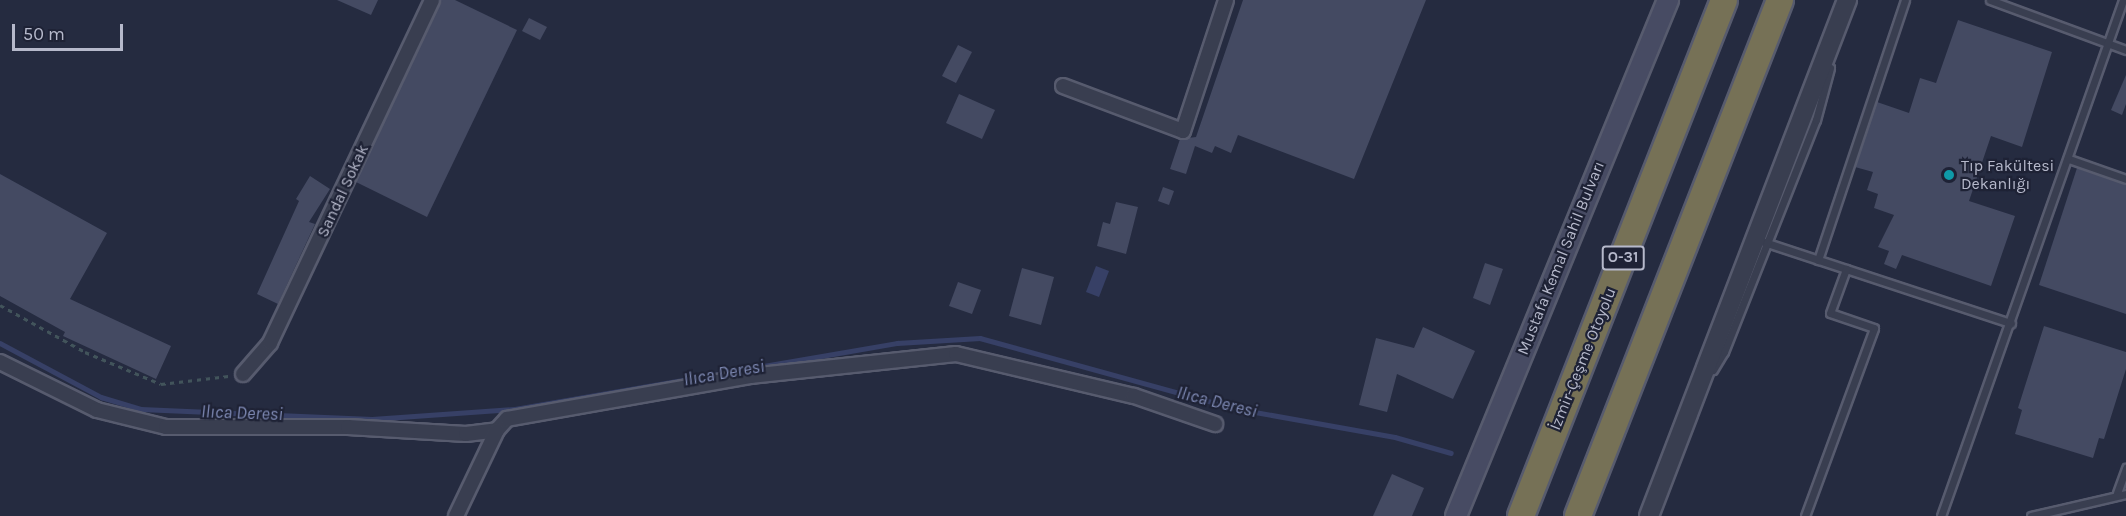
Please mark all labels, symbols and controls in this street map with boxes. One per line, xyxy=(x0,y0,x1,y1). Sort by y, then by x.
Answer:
scale bar xyxy=(15,12,126,50)
text: 50 m xyxy=(23,23,65,45)
street label: Sandal Sokak xyxy=(313,142,373,240)
place label: Tıp Fakültesi Dekanlığı xyxy=(1961,156,2054,194)
street label: Mustafa Kemal Sahil Bulvarı xyxy=(1513,158,1609,358)
marker: Tıp Fakültesi Dekanlığı xyxy=(1942,168,1956,182)
road number: O-31 xyxy=(1600,246,1646,270)
street label: İzmir-Çeşme Otoyolu xyxy=(1546,285,1620,433)
water label: Ilıca Deresi xyxy=(682,355,766,391)
water label: Ilıca Deresi xyxy=(1175,382,1259,422)
water label: Ilıca Deresi xyxy=(201,401,283,425)

